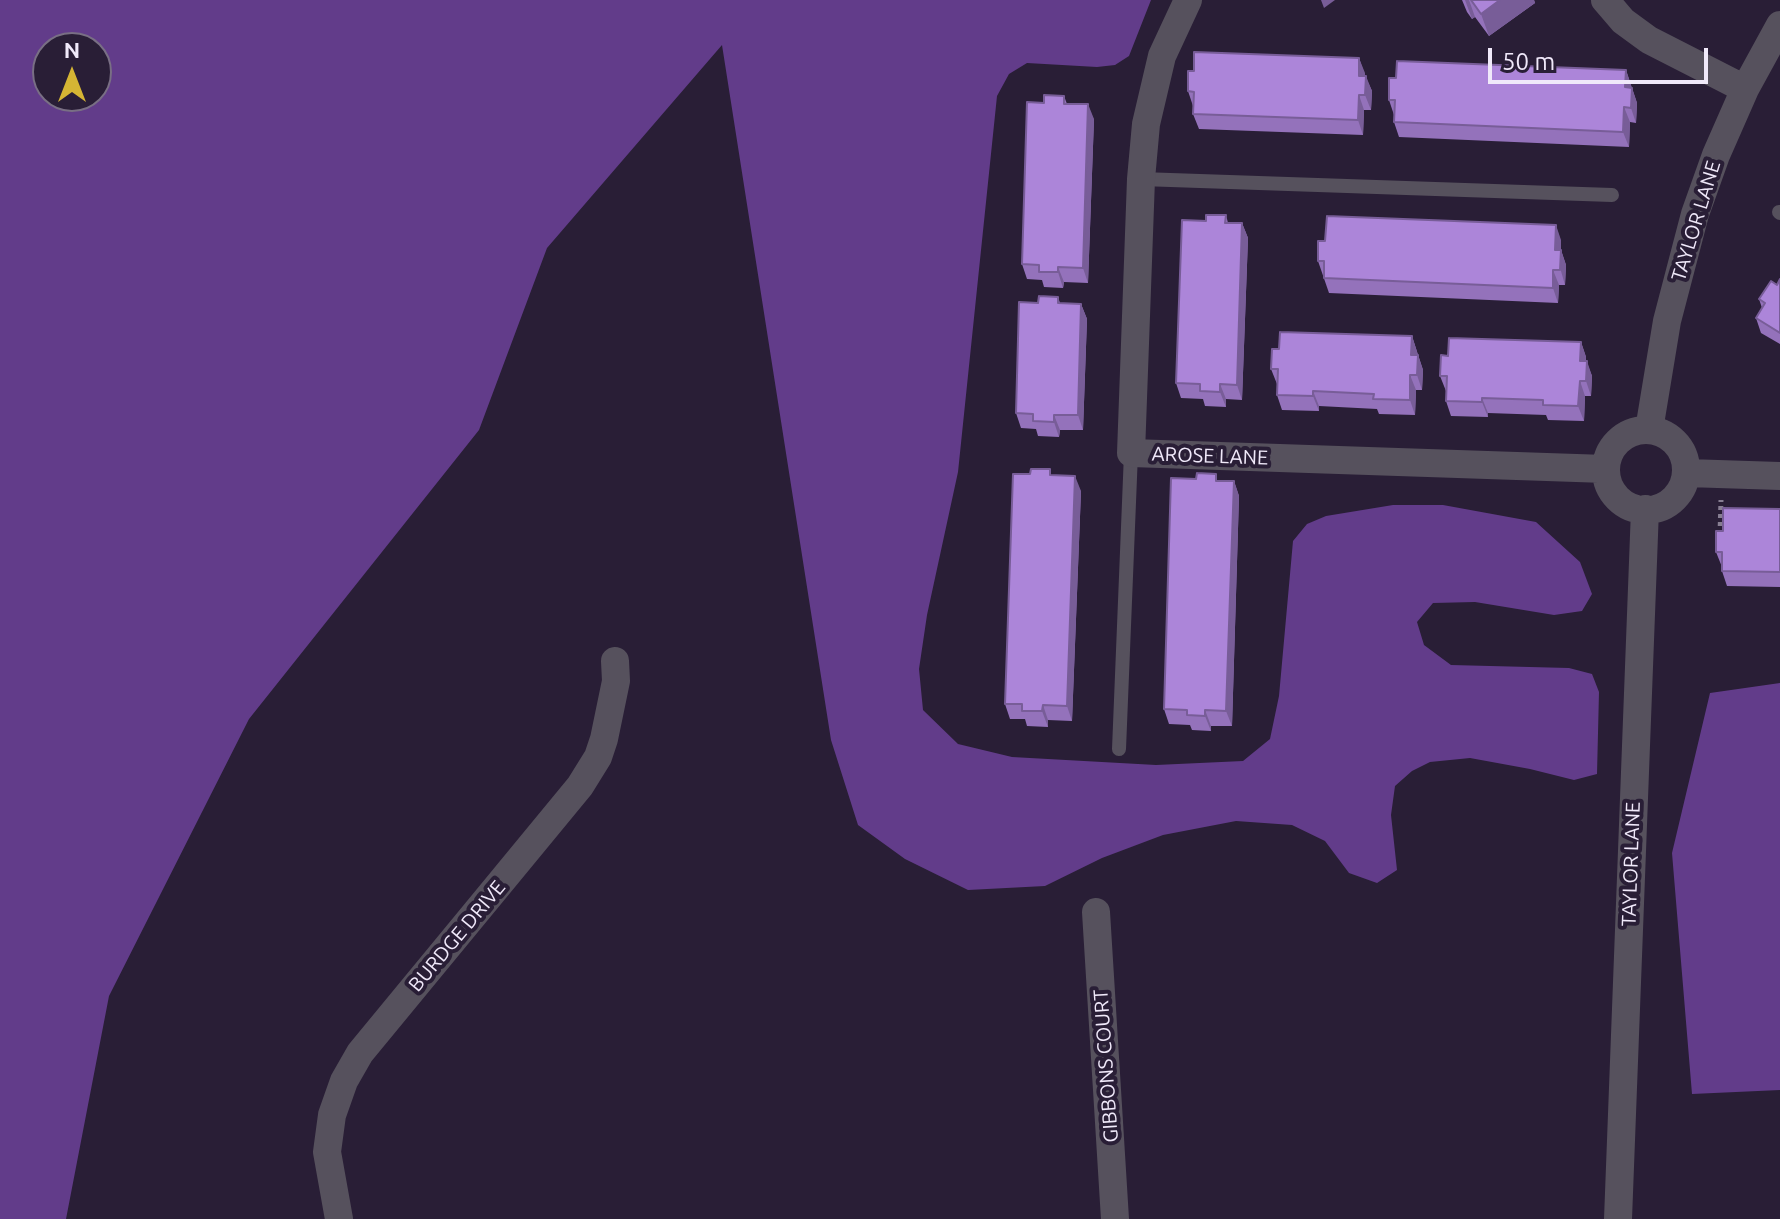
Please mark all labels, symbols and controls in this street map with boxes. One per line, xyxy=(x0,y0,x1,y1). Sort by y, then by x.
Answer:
north arrow xyxy=(32,32,112,112)
scale bar xyxy=(1492,32,1712,82)
text: N xyxy=(64,37,80,62)
text: 50 m xyxy=(1502,48,1555,75)
street label: TAYLOR LANE xyxy=(1666,158,1726,284)
street label: AROSE LANE xyxy=(1151,442,1269,470)
street label: TAYLOR LANE xyxy=(1617,801,1645,927)
street label: BURDGE DRIVE xyxy=(404,876,510,996)
street label: GIBBONS COURT xyxy=(1089,989,1123,1143)

